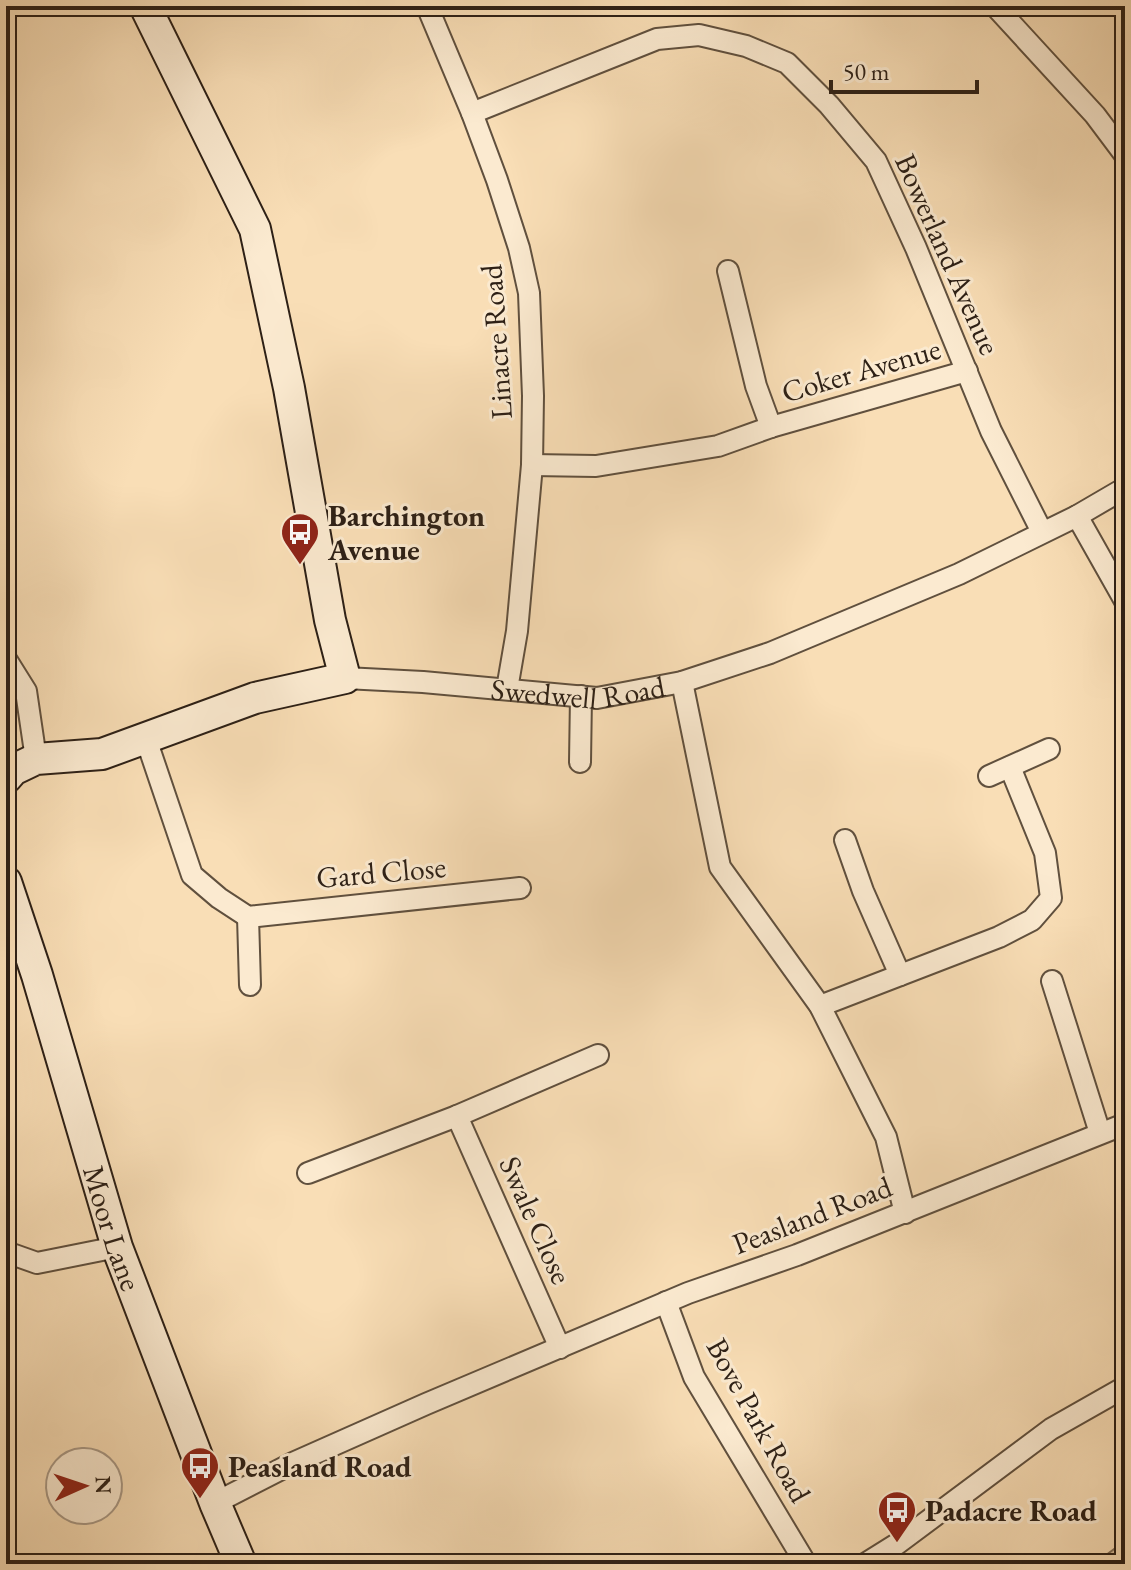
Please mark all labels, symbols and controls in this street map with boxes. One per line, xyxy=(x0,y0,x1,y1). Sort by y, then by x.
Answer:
scale bar xyxy=(831,44,977,94)
text: 50 m xyxy=(843,56,890,87)
street label: Bowerland Avenue xyxy=(886,147,1010,361)
street label: Linacre Road xyxy=(471,263,521,421)
street label: Coker Avenue xyxy=(777,329,945,411)
place label: Barchington Avenue xyxy=(327,496,485,569)
bus stop icon: Barchington Avenue xyxy=(279,511,321,566)
street label: Swedwell Road xyxy=(489,666,669,717)
street label: Gard Close xyxy=(315,847,447,897)
street label: Swale Close xyxy=(491,1150,581,1290)
street label: Moor Lane xyxy=(75,1161,151,1296)
street label: Peasland Road xyxy=(727,1167,898,1263)
street label: Bove Park Road xyxy=(698,1331,821,1510)
bus stop icon: Peasland Road xyxy=(179,1445,221,1500)
north arrow xyxy=(44,1446,124,1526)
place label: Peasland Road xyxy=(228,1447,412,1486)
text: N xyxy=(89,1475,118,1495)
bus stop icon: Padacre Road xyxy=(876,1489,918,1544)
place label: Padacre Road xyxy=(925,1491,1097,1530)

